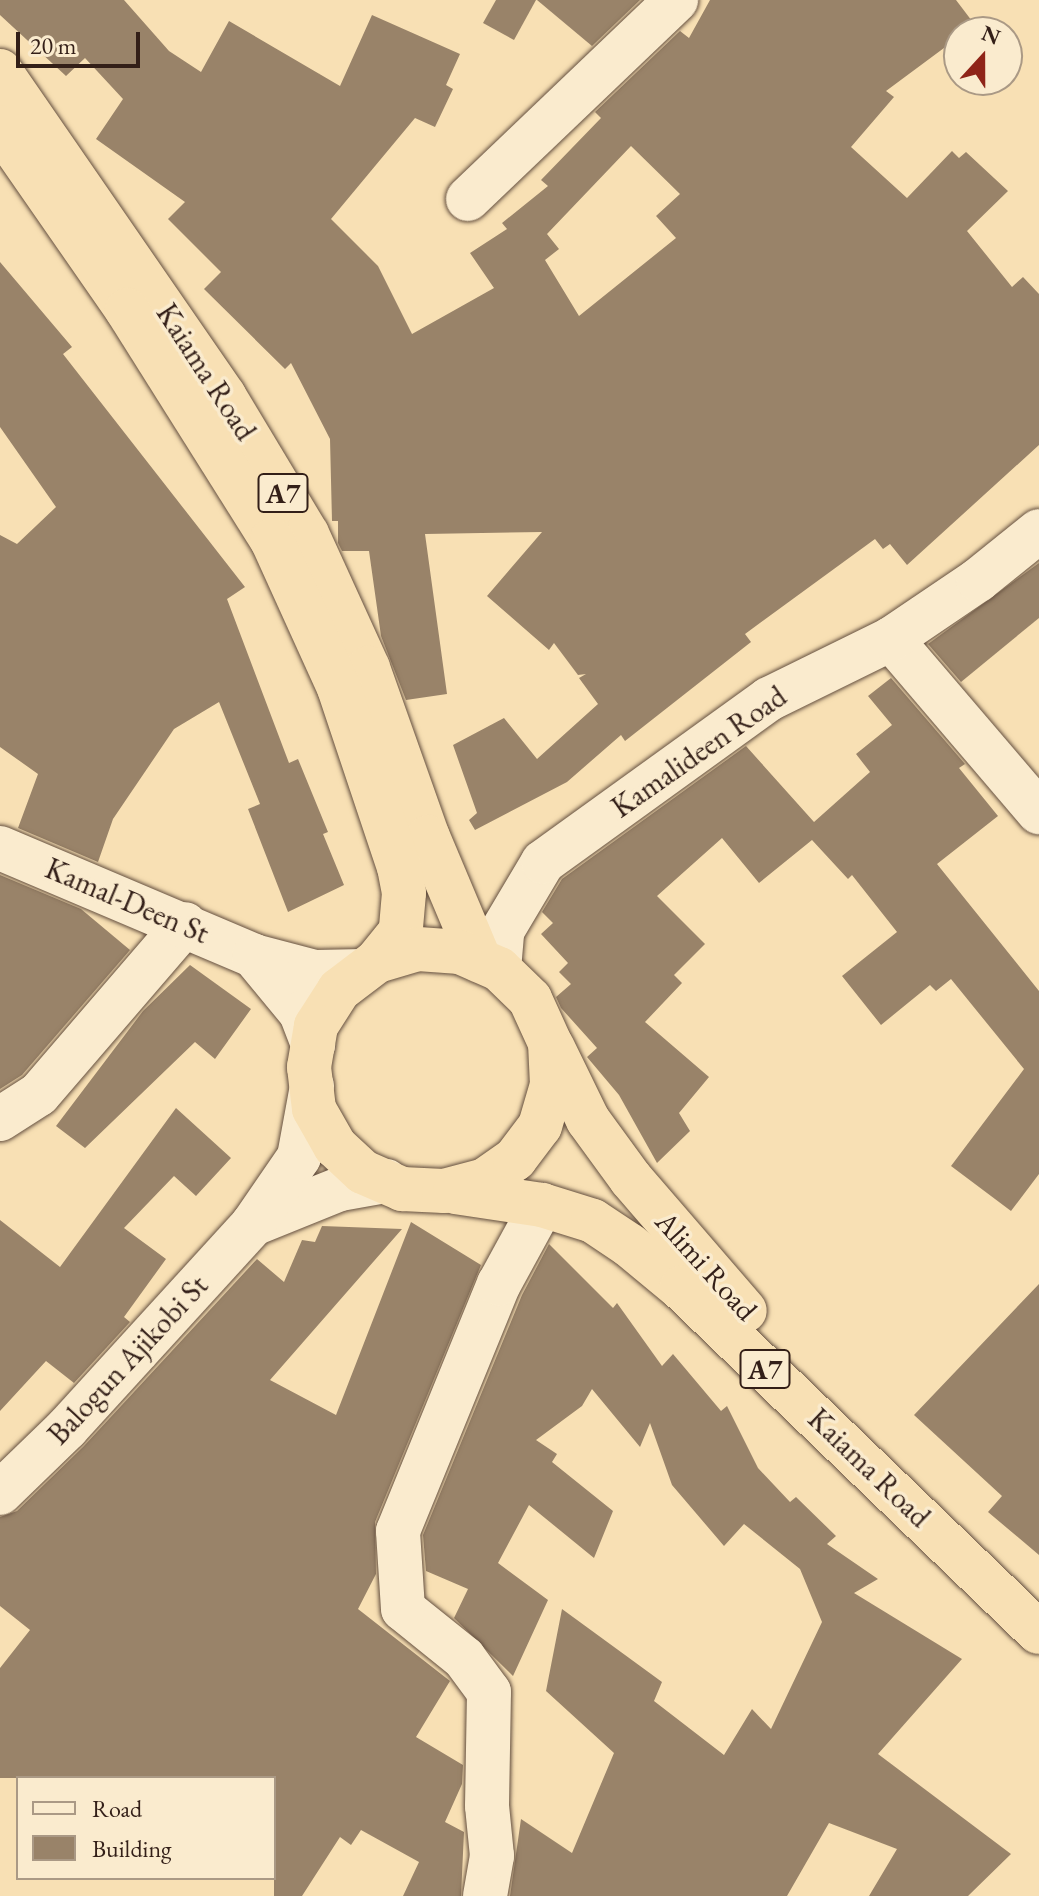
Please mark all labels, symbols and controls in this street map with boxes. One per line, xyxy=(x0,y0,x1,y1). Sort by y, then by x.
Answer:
scale bar xyxy=(20,16,144,66)
north arrow xyxy=(943,16,1023,96)
text: N xyxy=(978,18,1005,52)
text: 20 m xyxy=(30,30,77,61)
street label: Kaiama Road xyxy=(148,297,264,447)
road number: A7 xyxy=(257,469,309,517)
street label: Kamalideen Road xyxy=(605,678,793,826)
street label: Kamal-Deen St xyxy=(40,850,214,952)
street label: Alimi Road xyxy=(648,1204,764,1328)
street label: Balogun Ajikobi St xyxy=(40,1268,216,1452)
road number: A7 xyxy=(739,1345,791,1393)
street label: Kaiama Road xyxy=(800,1401,938,1535)
legend xyxy=(16,1776,276,1880)
text: Road xyxy=(92,1793,142,1824)
text: Building xyxy=(92,1833,172,1864)

